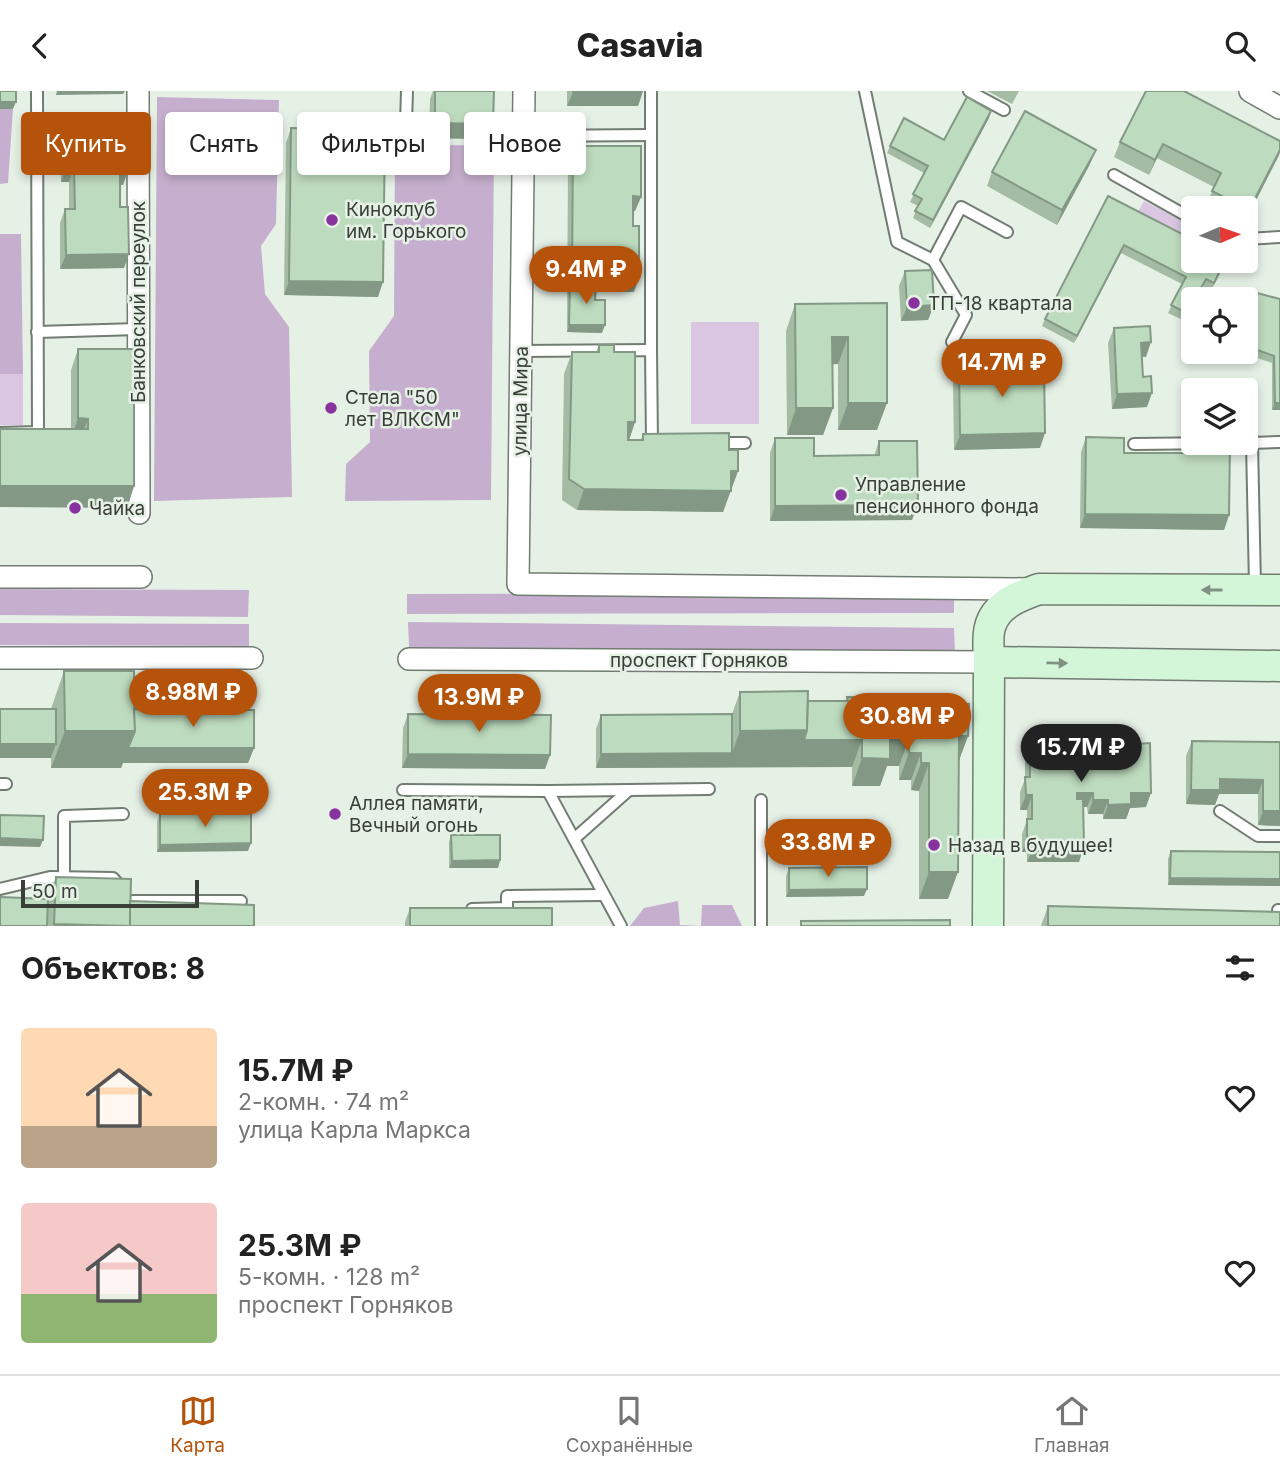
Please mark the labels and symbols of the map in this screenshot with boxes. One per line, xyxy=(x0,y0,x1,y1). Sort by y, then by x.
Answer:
north arrow xyxy=(1181,196,1258,273)
place label: Киноклуб им. Горького xyxy=(346,198,466,243)
street label: Банковский переулок xyxy=(127,200,150,403)
marker: Киноклуб им. Горького xyxy=(324,212,340,228)
pin: 9.4M ₽ xyxy=(529,247,643,306)
place label: ТП-18 квартала xyxy=(928,292,1072,315)
marker: ТП-18 квартала xyxy=(906,295,922,311)
pin: 14.7M ₽ xyxy=(937,339,1067,399)
street label: улица Мира xyxy=(508,346,533,456)
place label: Стела "50 лет ВЛКСМ" xyxy=(345,386,460,431)
marker: Стела "50 лет ВЛКСМ" xyxy=(323,400,339,416)
place label: Управление пенсионного фонда xyxy=(855,473,1039,518)
marker: Управление пенсионного фонда xyxy=(833,487,849,503)
place label: Чайка xyxy=(89,497,145,520)
marker: Чайка xyxy=(67,500,83,516)
one-way arrow xyxy=(1201,584,1223,596)
street label: проспект Горняков xyxy=(610,649,788,672)
one-way arrow xyxy=(1046,657,1068,669)
pin: 8.98M ₽ xyxy=(128,669,258,729)
pin: 13.9M ₽ xyxy=(414,675,544,734)
pin: 30.8M ₽ xyxy=(842,693,972,753)
pin: 15.7M ₽ xyxy=(1016,725,1146,784)
pin: 25.3M ₽ xyxy=(140,769,270,829)
place label: Аллея памяти, Вечный огонь xyxy=(349,792,484,837)
marker: Аллея памяти, Вечный огонь xyxy=(327,806,343,822)
pin: 33.8M ₽ xyxy=(763,819,893,879)
place label: Назад в будущее! xyxy=(948,834,1113,857)
marker: Назад в будущее! xyxy=(926,837,942,853)
scale bar xyxy=(21,877,200,909)

